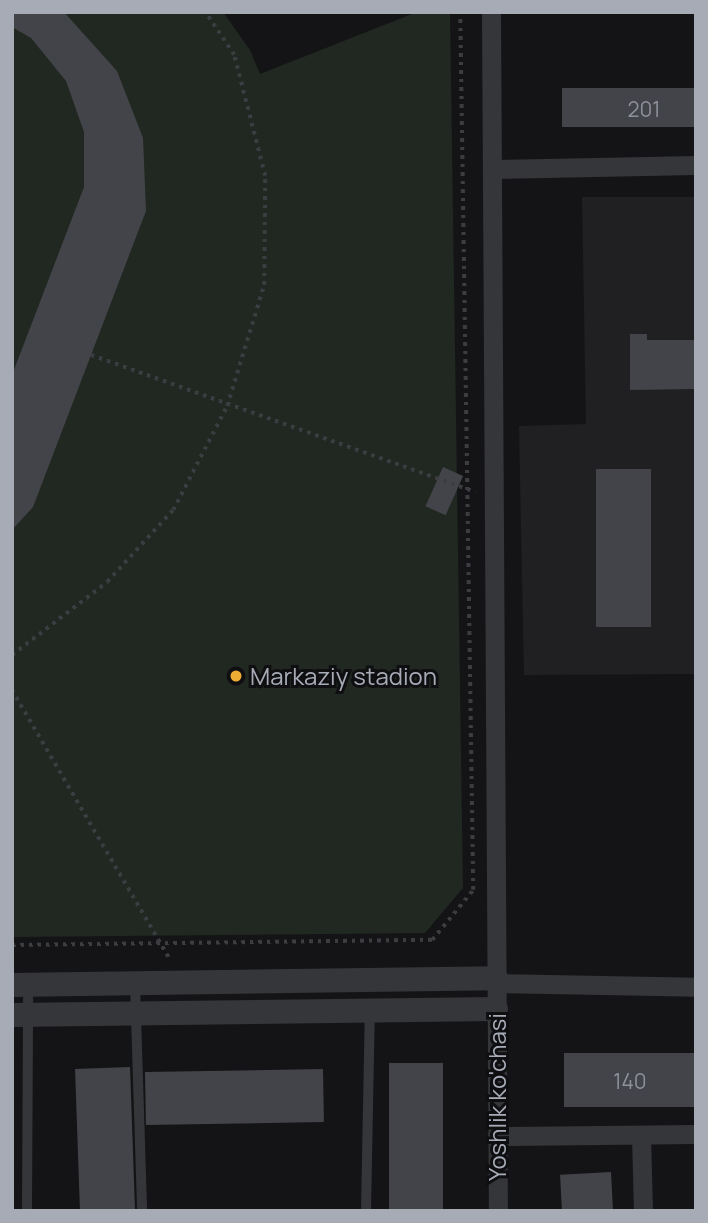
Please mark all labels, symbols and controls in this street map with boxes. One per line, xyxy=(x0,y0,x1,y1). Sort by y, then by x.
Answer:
house number: 201 xyxy=(628,96,660,122)
place label: Markaziy stadion xyxy=(250,662,437,690)
marker: Markaziy stadion xyxy=(228,668,244,684)
street label: Yoshlik ko'chasi xyxy=(483,1013,511,1181)
house number: 140 xyxy=(613,1068,647,1094)

